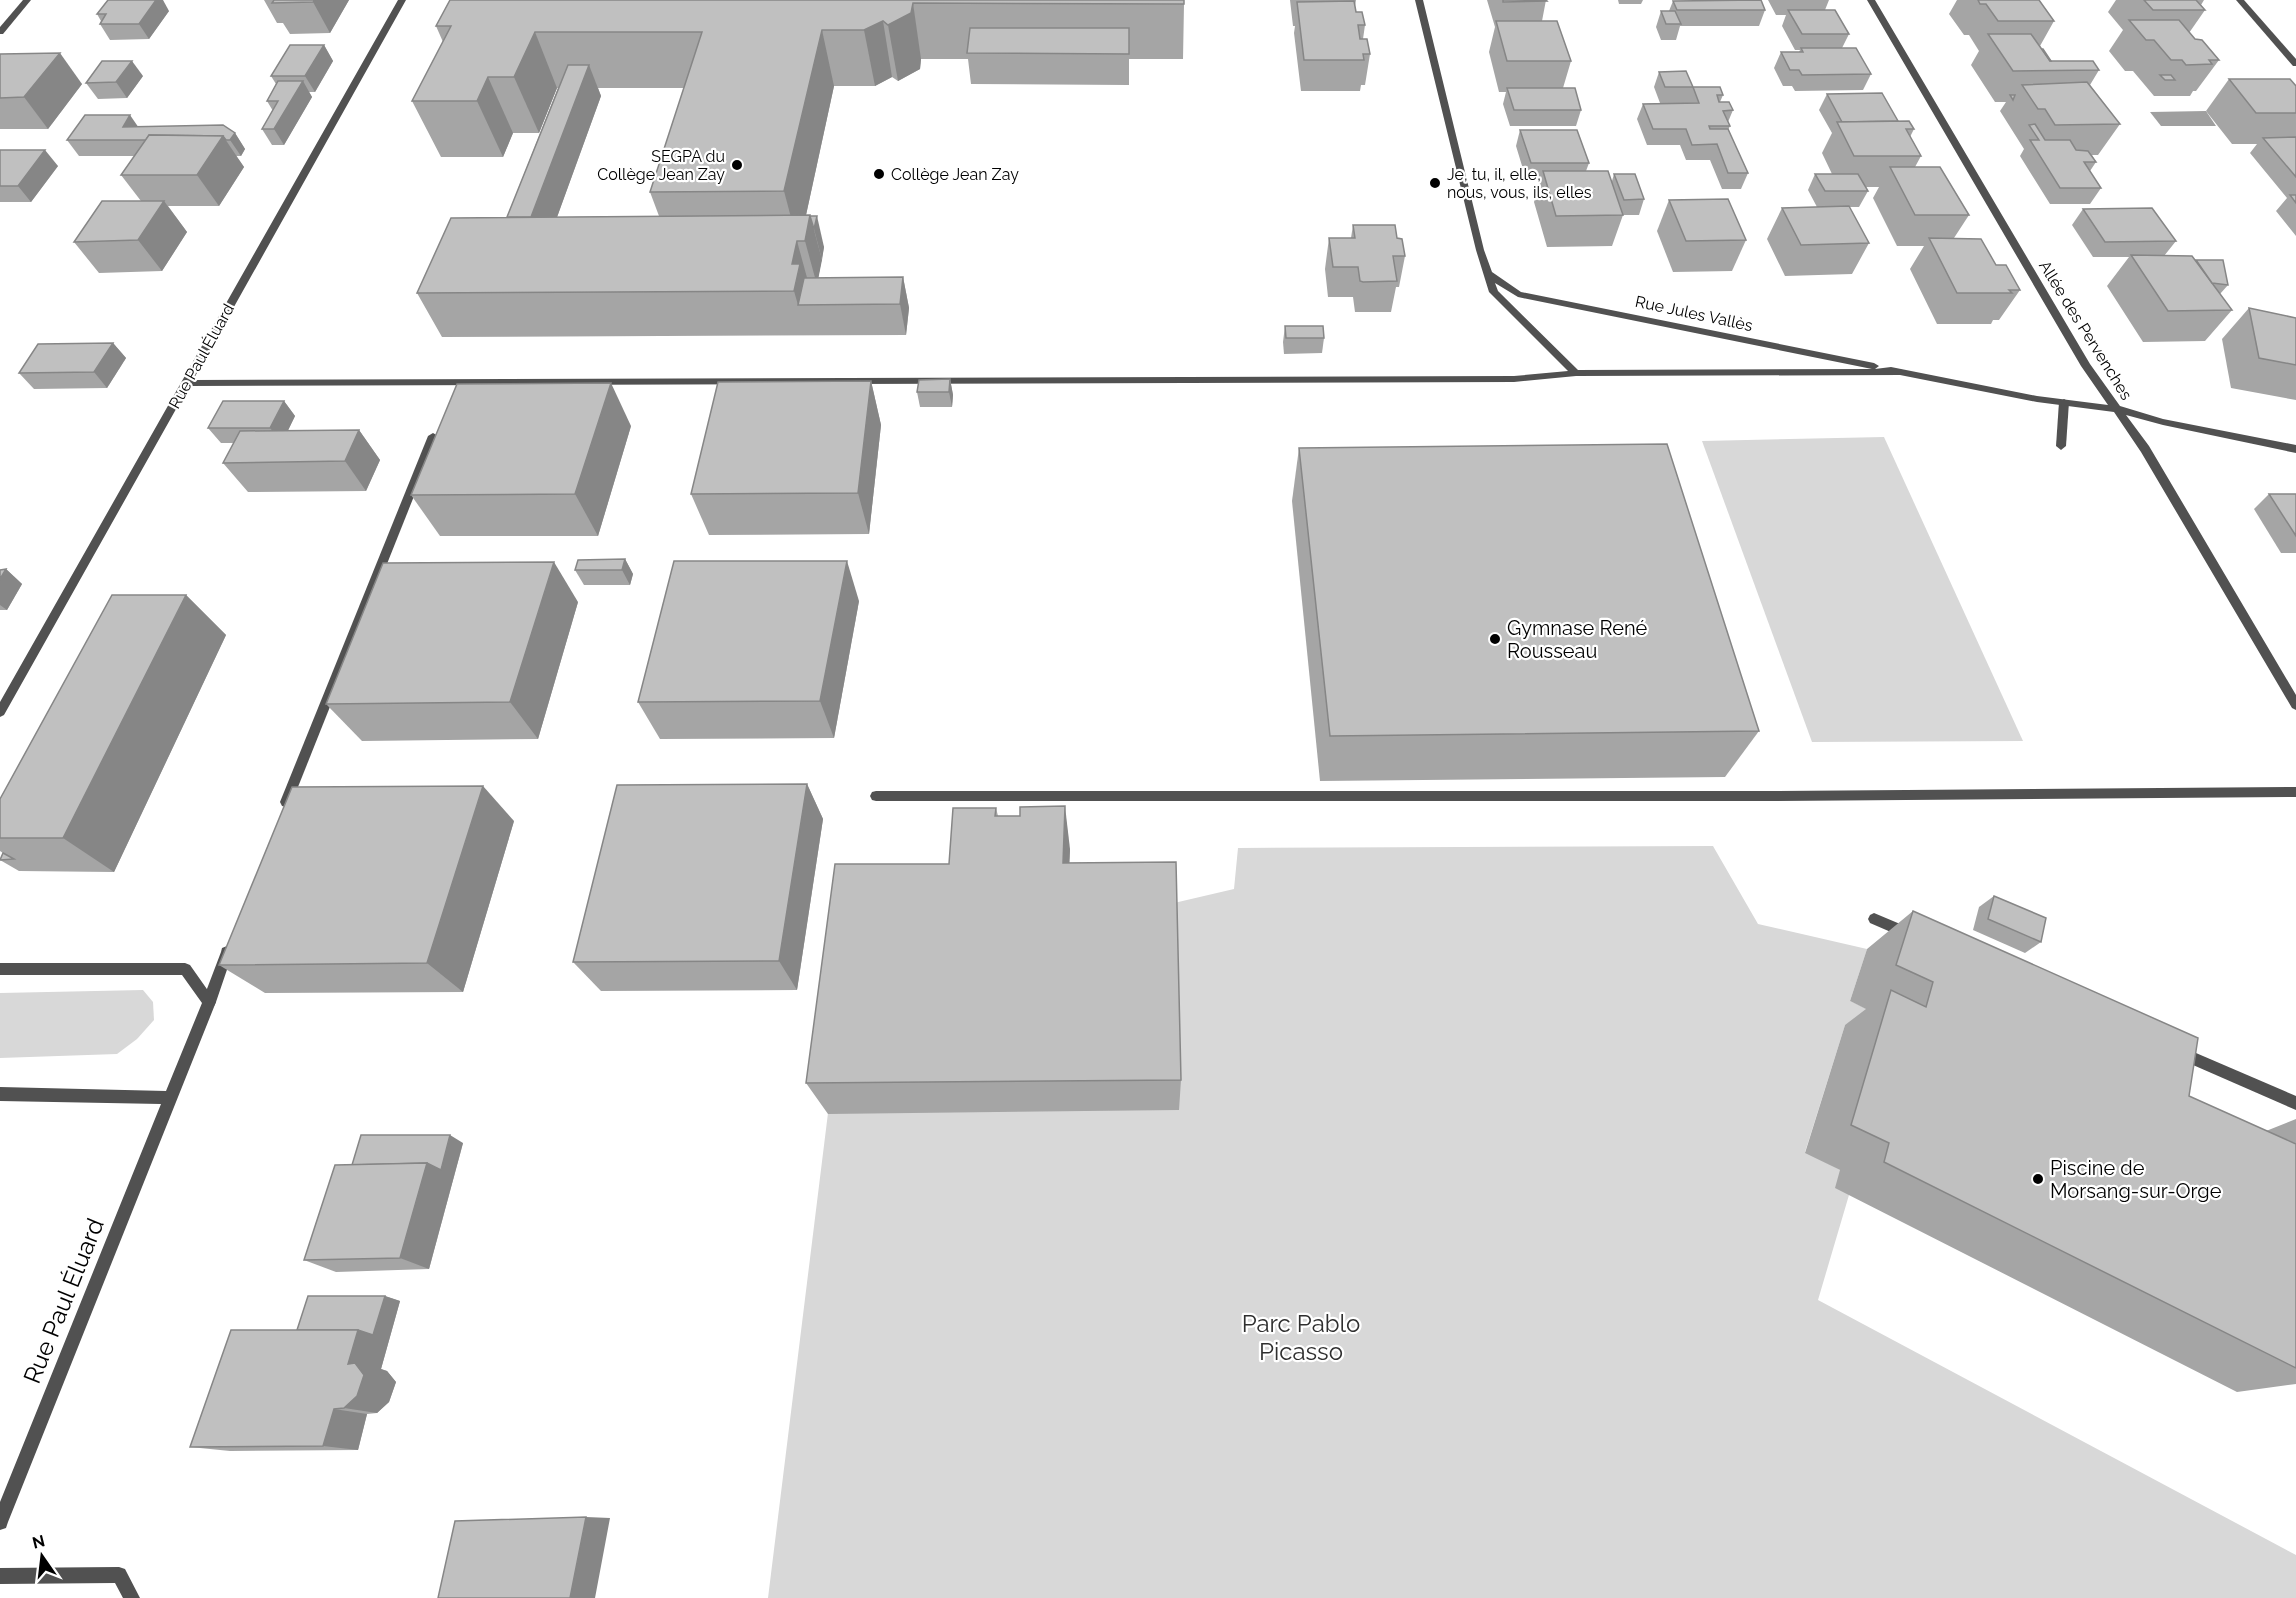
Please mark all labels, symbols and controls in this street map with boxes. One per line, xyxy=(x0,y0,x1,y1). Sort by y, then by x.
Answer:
place label: SEGPA du Collège Jean Zay xyxy=(597,147,725,184)
marker: SEGPA du Collège Jean Zay xyxy=(730,158,744,172)
place label: Collège Jean Zay xyxy=(891,165,1019,184)
place label: Je, tu, il, elle, nous, vous, ils, elles xyxy=(1447,165,1592,202)
marker: Collège Jean Zay xyxy=(872,167,886,181)
marker: Je, tu, il, elle, nous, vous, ils, elles xyxy=(1428,176,1442,190)
street label: Allée des Pervenches xyxy=(2035,257,2136,404)
street label: Rue Jules Vallès xyxy=(1633,292,1755,335)
street label: Rue Paul Éluard xyxy=(164,300,238,412)
place label: Gymnase René Rousseau xyxy=(1507,616,1648,663)
marker: Gymnase René Rousseau xyxy=(1488,632,1502,646)
place label: Piscine de Morsang-sur-Orge xyxy=(2050,1156,2222,1203)
marker: Piscine de Morsang-sur-Orge xyxy=(2031,1172,2045,1186)
street label: Rue Paul Éluard xyxy=(17,1214,110,1388)
park label: Parc Pablo Picasso xyxy=(1242,1309,1360,1366)
north arrow xyxy=(12,1526,72,1586)
text: N xyxy=(30,1531,47,1553)

